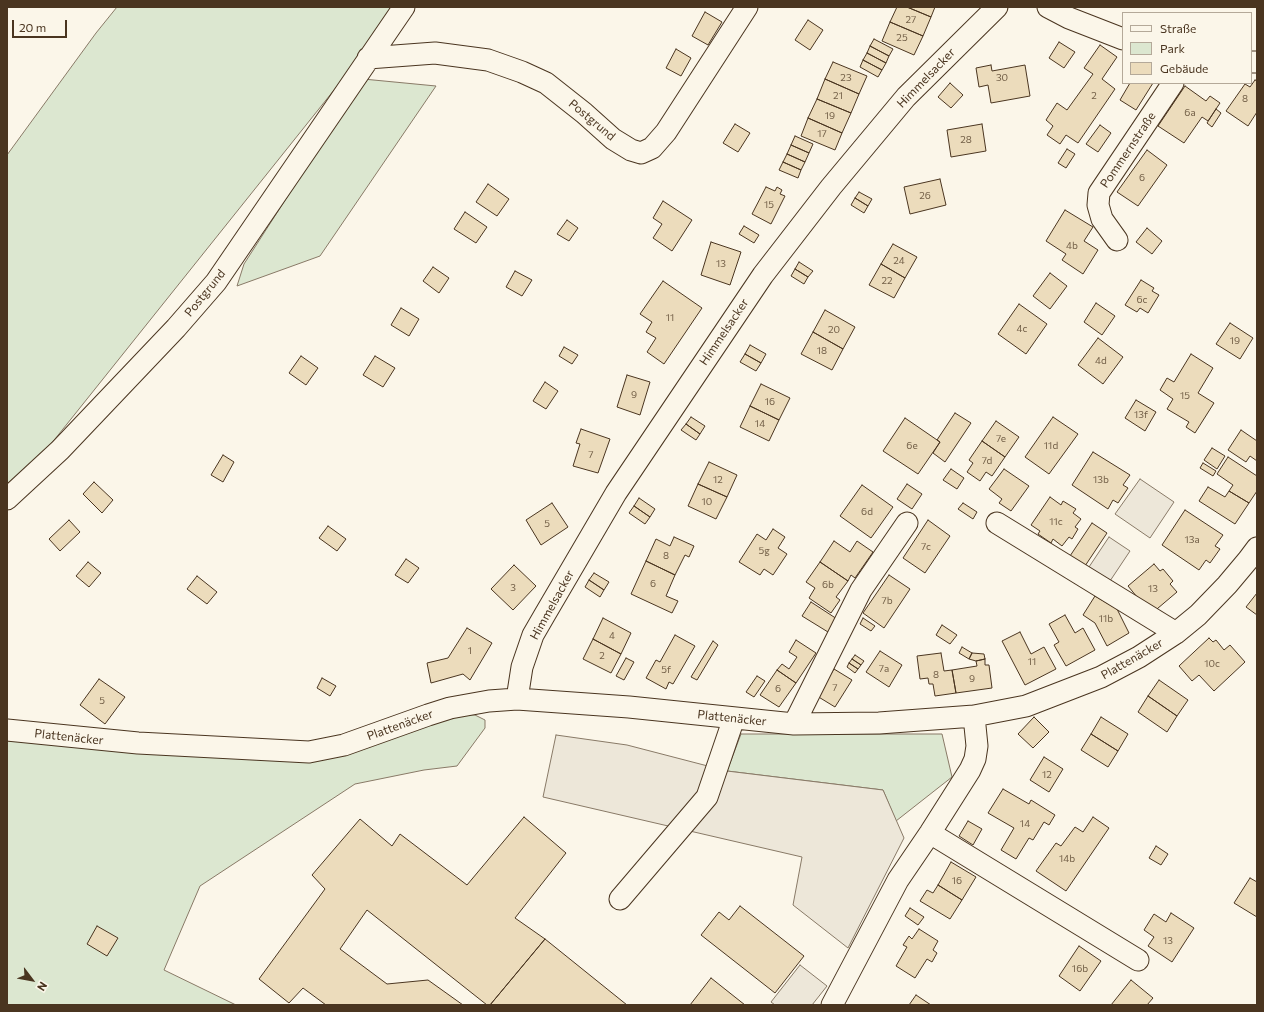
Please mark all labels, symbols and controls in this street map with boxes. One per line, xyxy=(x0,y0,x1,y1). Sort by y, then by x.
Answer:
scale bar xyxy=(14,12,69,38)
legend xyxy=(1122,12,1252,84)
house number: 27 xyxy=(906,14,916,26)
text: 20 m xyxy=(19,20,46,34)
text: Straße xyxy=(1160,21,1196,35)
house number: 25 xyxy=(896,32,908,44)
text: Park xyxy=(1160,41,1185,55)
street label: Himmelsacker xyxy=(894,45,958,111)
text: Gebäude xyxy=(1160,61,1208,75)
house number: 23 xyxy=(840,72,852,84)
house number: 30 xyxy=(996,72,1008,84)
house number: 21 xyxy=(833,90,843,102)
house number: 2 xyxy=(1091,90,1097,102)
house number: 8 xyxy=(1242,93,1248,105)
street label: Postgrund xyxy=(566,96,618,144)
house number: 6a xyxy=(1184,107,1196,119)
street label: Pommernstraße xyxy=(1097,109,1159,191)
house number: 19 xyxy=(825,110,835,122)
house number: 17 xyxy=(817,128,827,140)
house number: 28 xyxy=(960,134,972,146)
house number: 6 xyxy=(1139,172,1145,184)
house number: 26 xyxy=(919,190,931,202)
house number: 15 xyxy=(764,199,774,211)
house number: 4b xyxy=(1066,240,1078,252)
house number: 24 xyxy=(893,255,905,267)
house number: 13 xyxy=(716,258,726,270)
street label: Postgrund xyxy=(182,267,228,319)
house number: 22 xyxy=(881,275,893,287)
house number: 6c xyxy=(1136,294,1148,306)
street label: Himmelsacker xyxy=(696,296,752,368)
house number: 11 xyxy=(666,312,674,324)
house number: 4c xyxy=(1017,323,1027,335)
house number: 20 xyxy=(828,324,840,336)
house number: 19 xyxy=(1230,335,1240,347)
house number: 18 xyxy=(817,345,827,357)
house number: 4d xyxy=(1095,355,1107,367)
house number: 9 xyxy=(631,389,637,401)
house number: 15 xyxy=(1180,390,1190,402)
house number: 16 xyxy=(765,396,775,408)
house number: 13f xyxy=(1134,409,1148,421)
house number: 14 xyxy=(755,418,765,430)
house number: 7e xyxy=(996,433,1006,445)
house number: 6e xyxy=(906,440,918,452)
house number: 11d xyxy=(1044,440,1058,452)
house number: 7 xyxy=(588,449,594,461)
house number: 7d xyxy=(982,455,992,467)
house number: 12 xyxy=(713,474,723,486)
house number: 13b xyxy=(1093,474,1109,486)
house number: 10 xyxy=(702,496,712,508)
house number: 6d xyxy=(861,506,873,518)
house number: 11c xyxy=(1049,516,1063,528)
house number: 5 xyxy=(544,518,550,530)
house number: 13a xyxy=(1184,534,1200,546)
house number: 7c xyxy=(921,541,931,553)
house number: 5g xyxy=(758,545,770,557)
house number: 8 xyxy=(663,550,669,562)
street label: Himmelsacker xyxy=(527,568,577,642)
house number: 6 xyxy=(650,578,656,590)
house number: 6b xyxy=(822,579,834,591)
house number: 3 xyxy=(510,582,516,594)
house number: 13 xyxy=(1148,583,1158,595)
house number: 7b xyxy=(881,595,893,607)
house number: 11b xyxy=(1099,613,1113,625)
house number: 4 xyxy=(609,630,615,642)
street label: Plattenäcker xyxy=(1098,635,1166,683)
house number: 1 xyxy=(468,645,472,657)
house number: 2 xyxy=(599,650,605,662)
house number: 11 xyxy=(1028,656,1036,668)
house number: 10c xyxy=(1204,658,1220,670)
house number: 7a xyxy=(879,663,889,675)
house number: 5f xyxy=(661,664,671,676)
house number: 8 xyxy=(933,669,939,681)
house number: 9 xyxy=(969,673,975,685)
house number: 7 xyxy=(832,682,838,694)
house number: 6 xyxy=(775,683,781,695)
house number: 5 xyxy=(99,695,105,707)
street label: Plattenäcker xyxy=(365,706,435,744)
street label: Plattenäcker xyxy=(697,707,767,729)
street label: Plattenäcker xyxy=(34,726,104,748)
house number: 12 xyxy=(1042,769,1052,781)
house number: 14 xyxy=(1020,818,1030,830)
house number: 14b xyxy=(1059,853,1075,865)
house number: 16 xyxy=(952,875,962,887)
house number: 13 xyxy=(1163,935,1173,947)
north arrow xyxy=(12,960,52,1000)
house number: 16b xyxy=(1072,963,1088,975)
text: N xyxy=(35,980,50,994)

